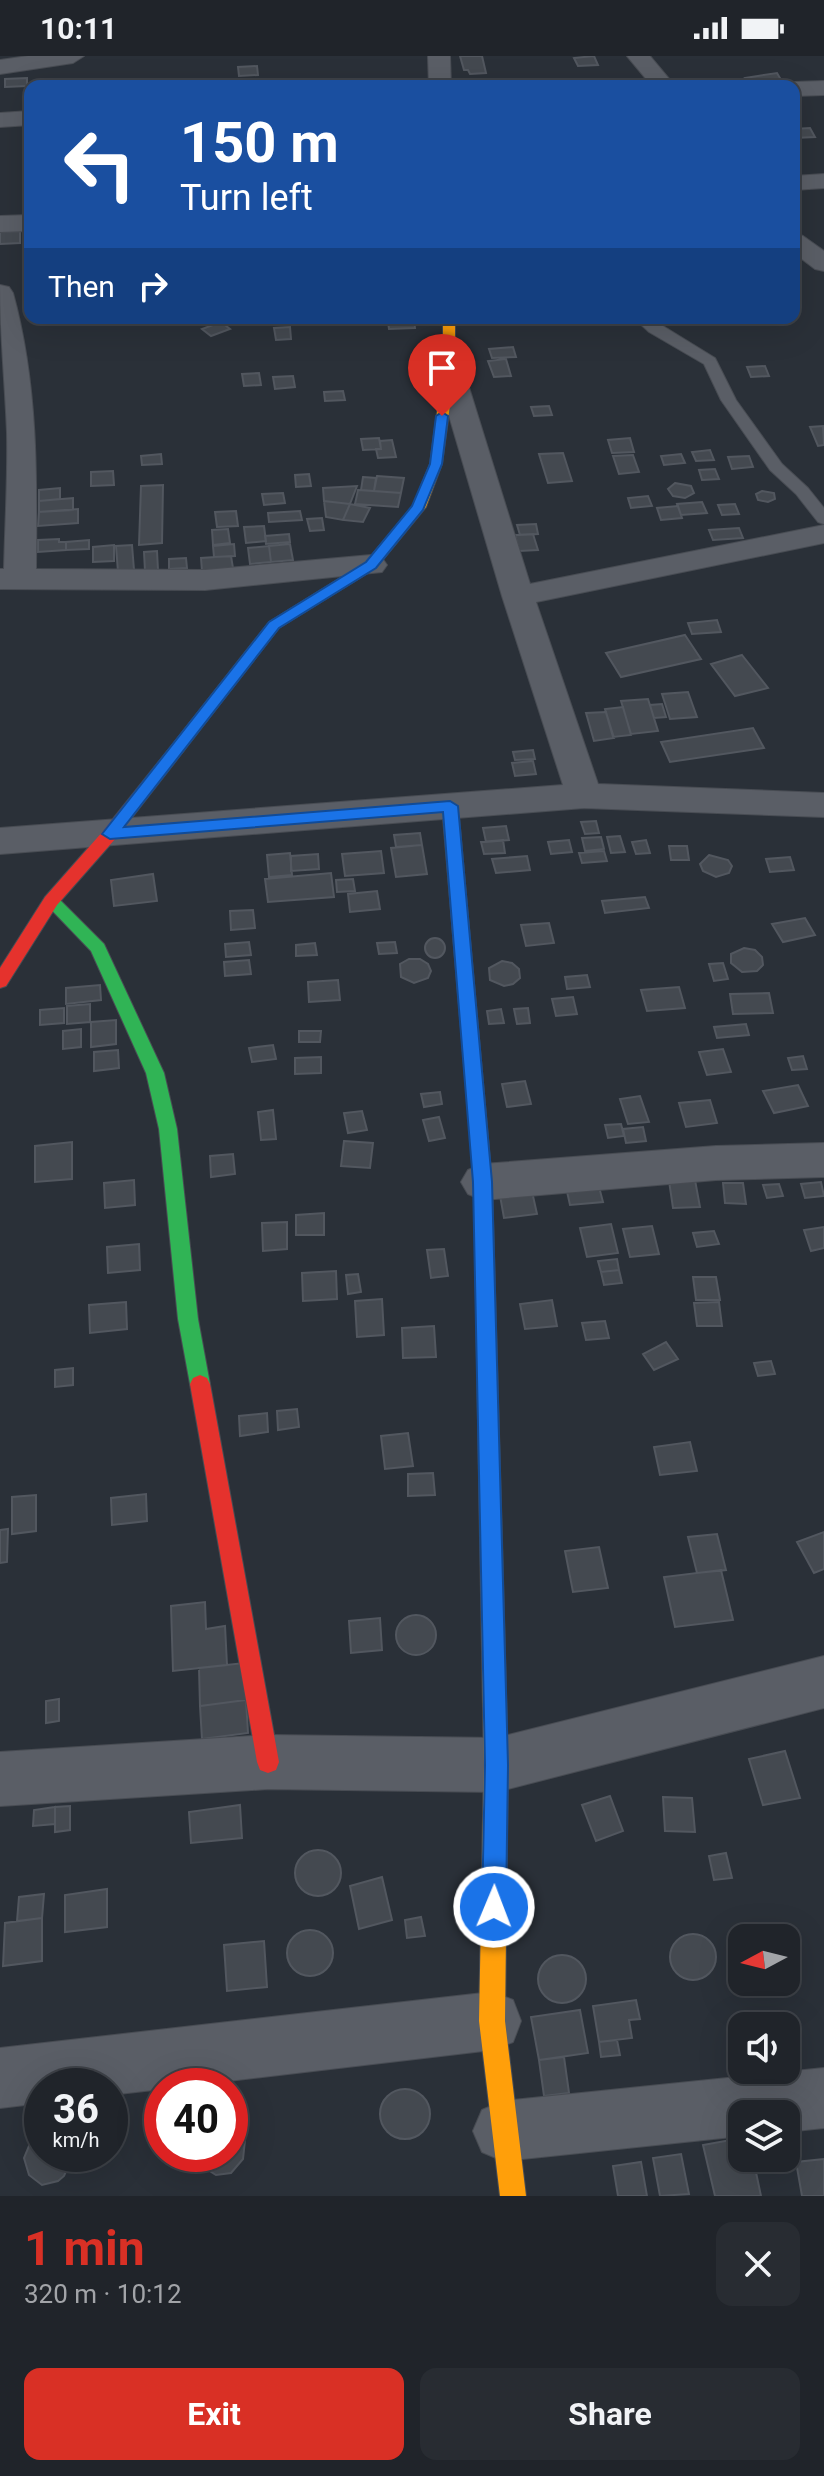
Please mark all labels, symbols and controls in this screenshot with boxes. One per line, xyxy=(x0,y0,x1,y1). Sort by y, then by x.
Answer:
text: 10:11 xyxy=(40,11,117,46)
text: 150 m xyxy=(180,110,339,176)
icon: left xyxy=(48,112,152,216)
text: Turn left xyxy=(180,177,313,219)
icon: right xyxy=(131,264,175,308)
text: Then xyxy=(48,269,115,304)
pin xyxy=(408,334,476,416)
icon: arrive xyxy=(420,346,464,390)
position arrow xyxy=(452,1865,536,1949)
north arrow xyxy=(728,1924,800,1996)
map controls xyxy=(728,1924,800,2172)
button: sound xyxy=(728,2012,800,2084)
speed limit sign: 40 xyxy=(144,2068,248,2172)
text: 36 xyxy=(53,2086,99,2133)
button: layers xyxy=(728,2100,800,2172)
text: km/h xyxy=(53,2128,99,2152)
text: 1 min xyxy=(24,2220,145,2277)
button: close xyxy=(716,2222,800,2306)
text: 320 m · 10:12 xyxy=(24,2279,182,2309)
button: Exit xyxy=(24,2368,404,2460)
button: Share xyxy=(420,2368,800,2460)

